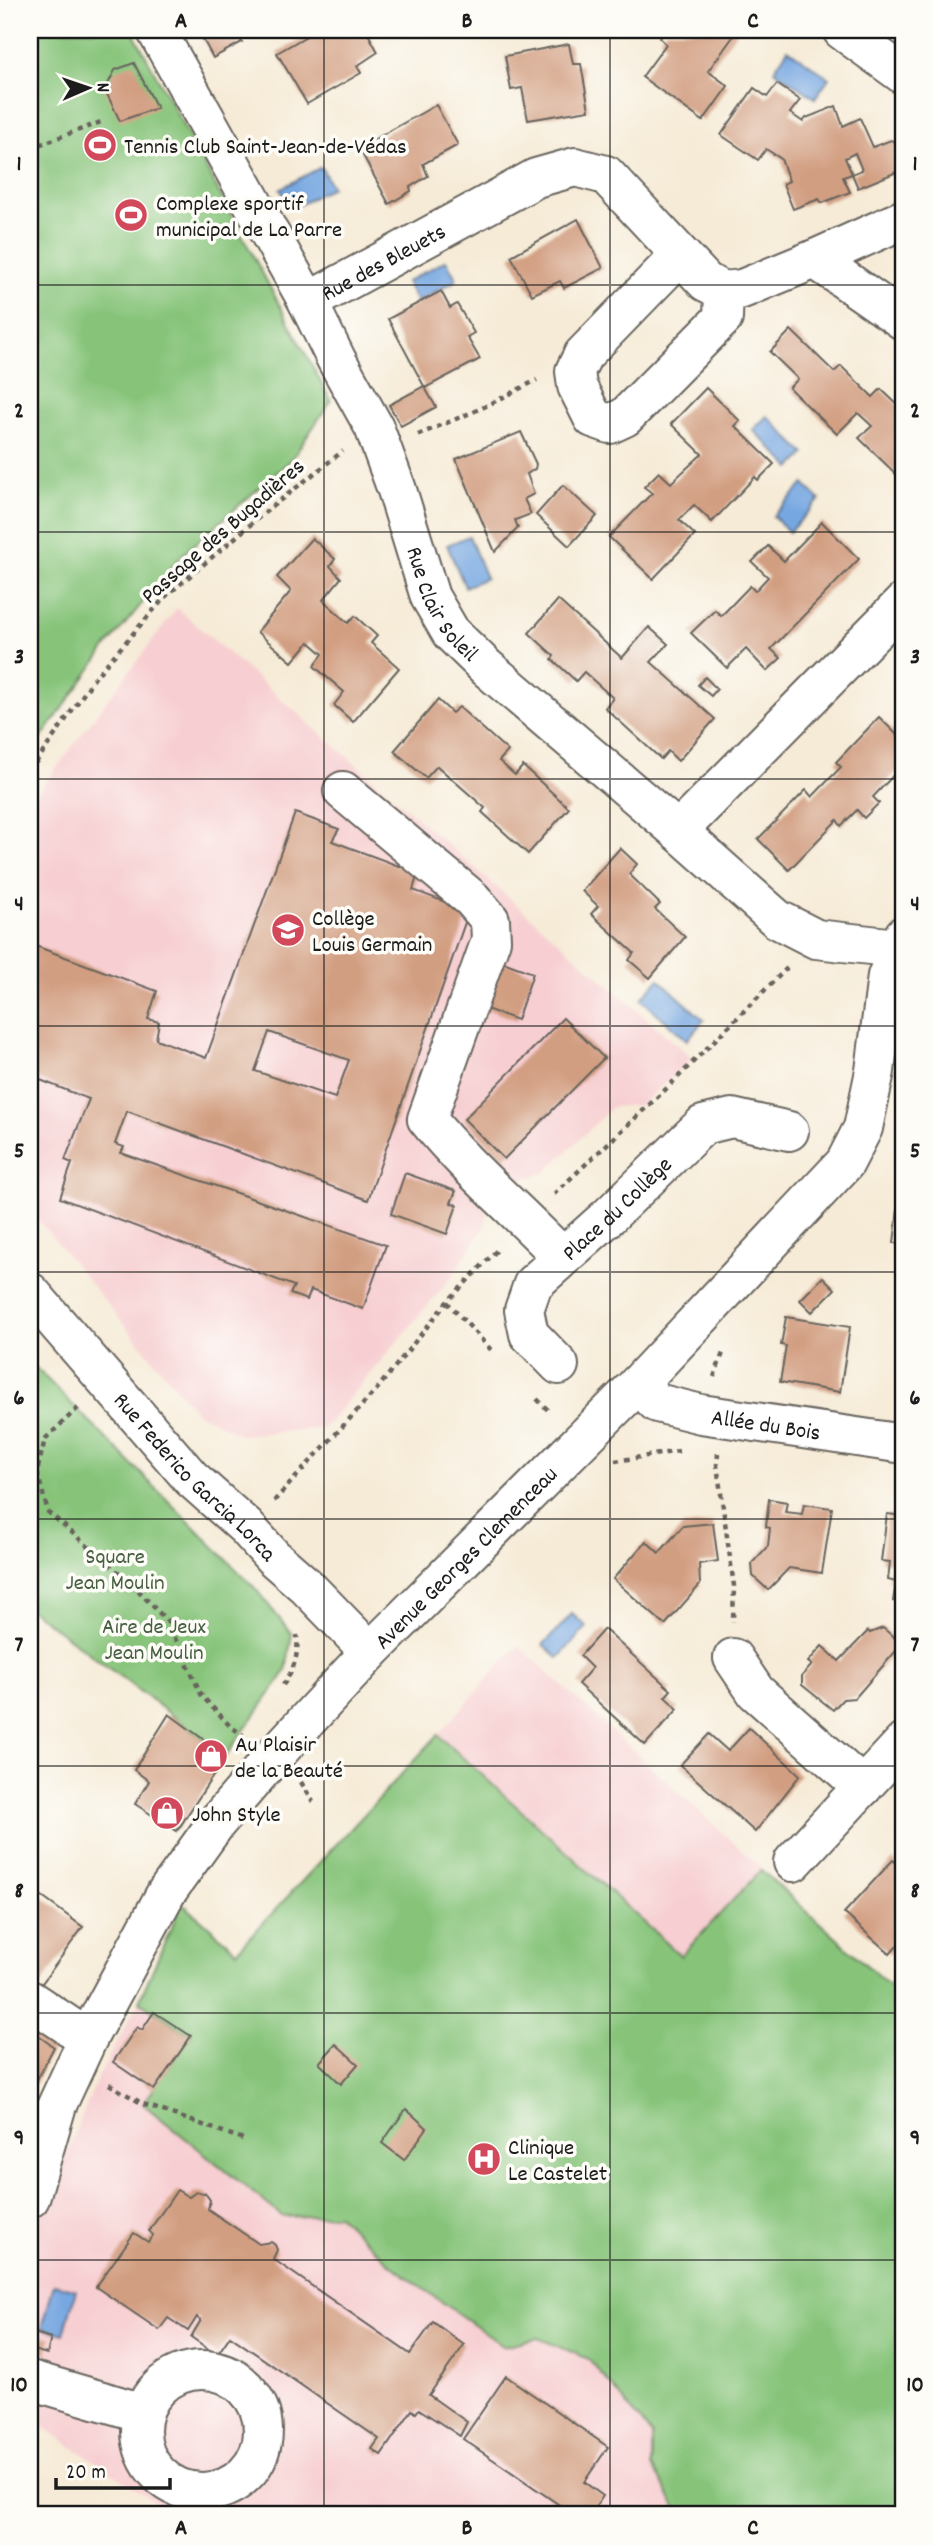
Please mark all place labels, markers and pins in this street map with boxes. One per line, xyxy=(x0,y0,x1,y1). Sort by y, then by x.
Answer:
sports icon: Tennis Club Saint-Jean-de-Védas xyxy=(81,126,119,164)
place label: Tennis Club Saint-Jean-de-Védas xyxy=(124,132,407,165)
place label: Complexe sportif municipal de La Parre xyxy=(156,189,342,248)
sports icon: Complexe sportif municipal de La Parre xyxy=(112,196,150,234)
place label: Collège Louis Germain xyxy=(312,904,432,963)
school or university icon: Collège Louis Germain xyxy=(269,911,307,949)
place label: Au Plaisir de la Beauté xyxy=(235,1730,343,1789)
shop icon: Au Plaisir de la Beauté xyxy=(192,1737,230,1775)
shop icon: John Style xyxy=(148,1794,186,1832)
place label: John Style xyxy=(192,1800,281,1833)
place label: Clinique Le Castelet xyxy=(508,2133,607,2192)
hospital icon: Clinique Le Castelet xyxy=(465,2140,503,2178)

